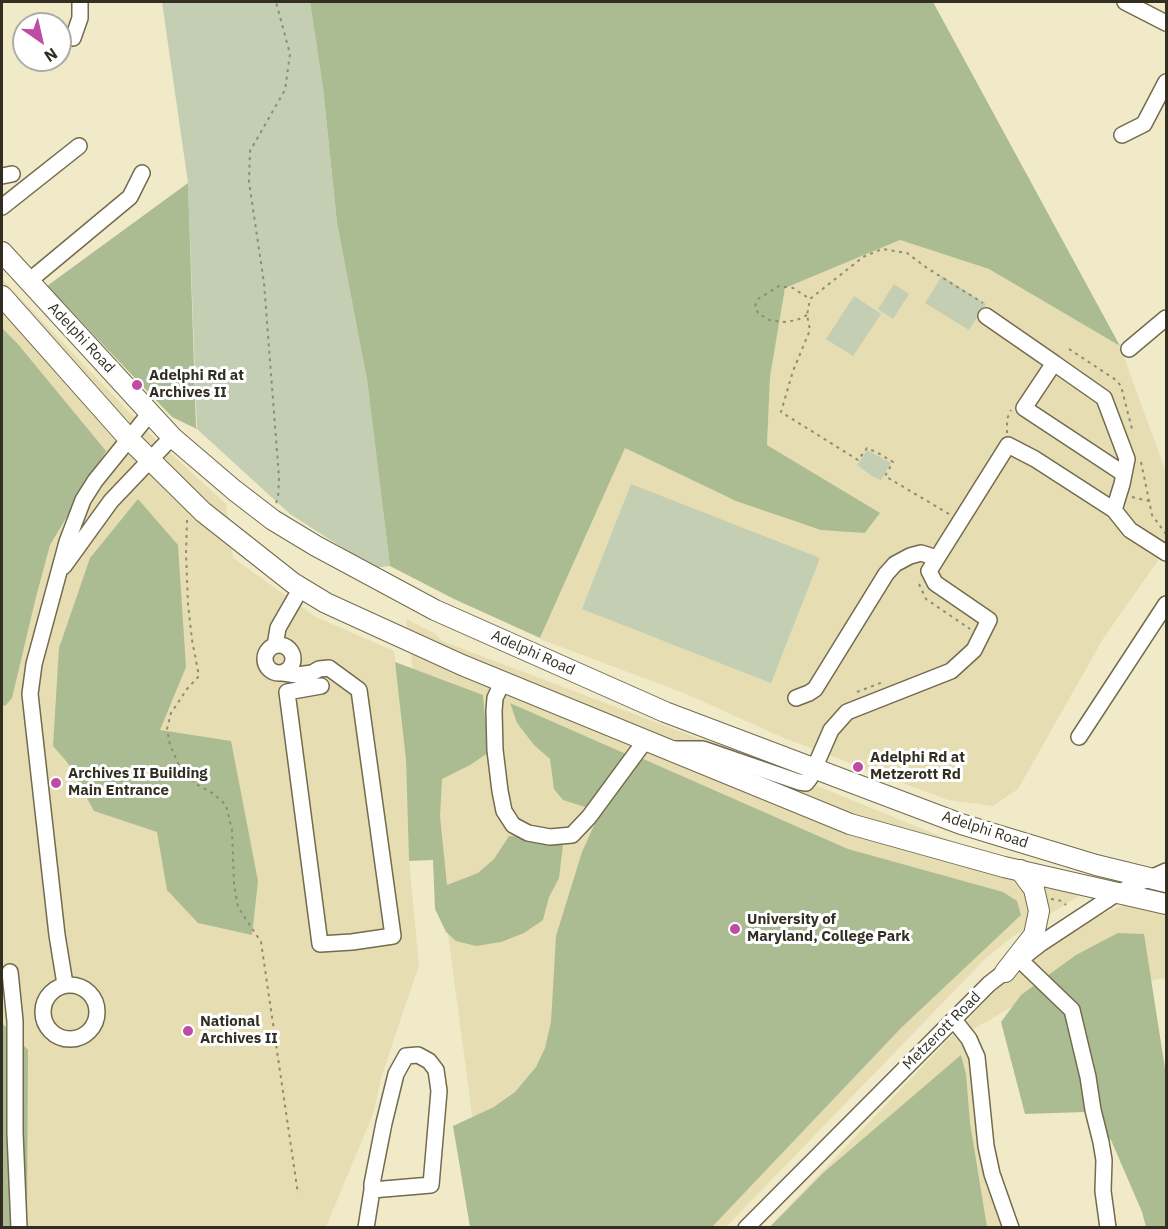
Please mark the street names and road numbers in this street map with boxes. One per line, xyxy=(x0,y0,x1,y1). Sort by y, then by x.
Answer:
street label: Adelphi Road xyxy=(44,299,118,377)
street label: Adelphi Road xyxy=(488,627,578,679)
street label: Adelphi Road xyxy=(940,808,1030,852)
street label: Metzerott Road xyxy=(899,988,985,1074)

